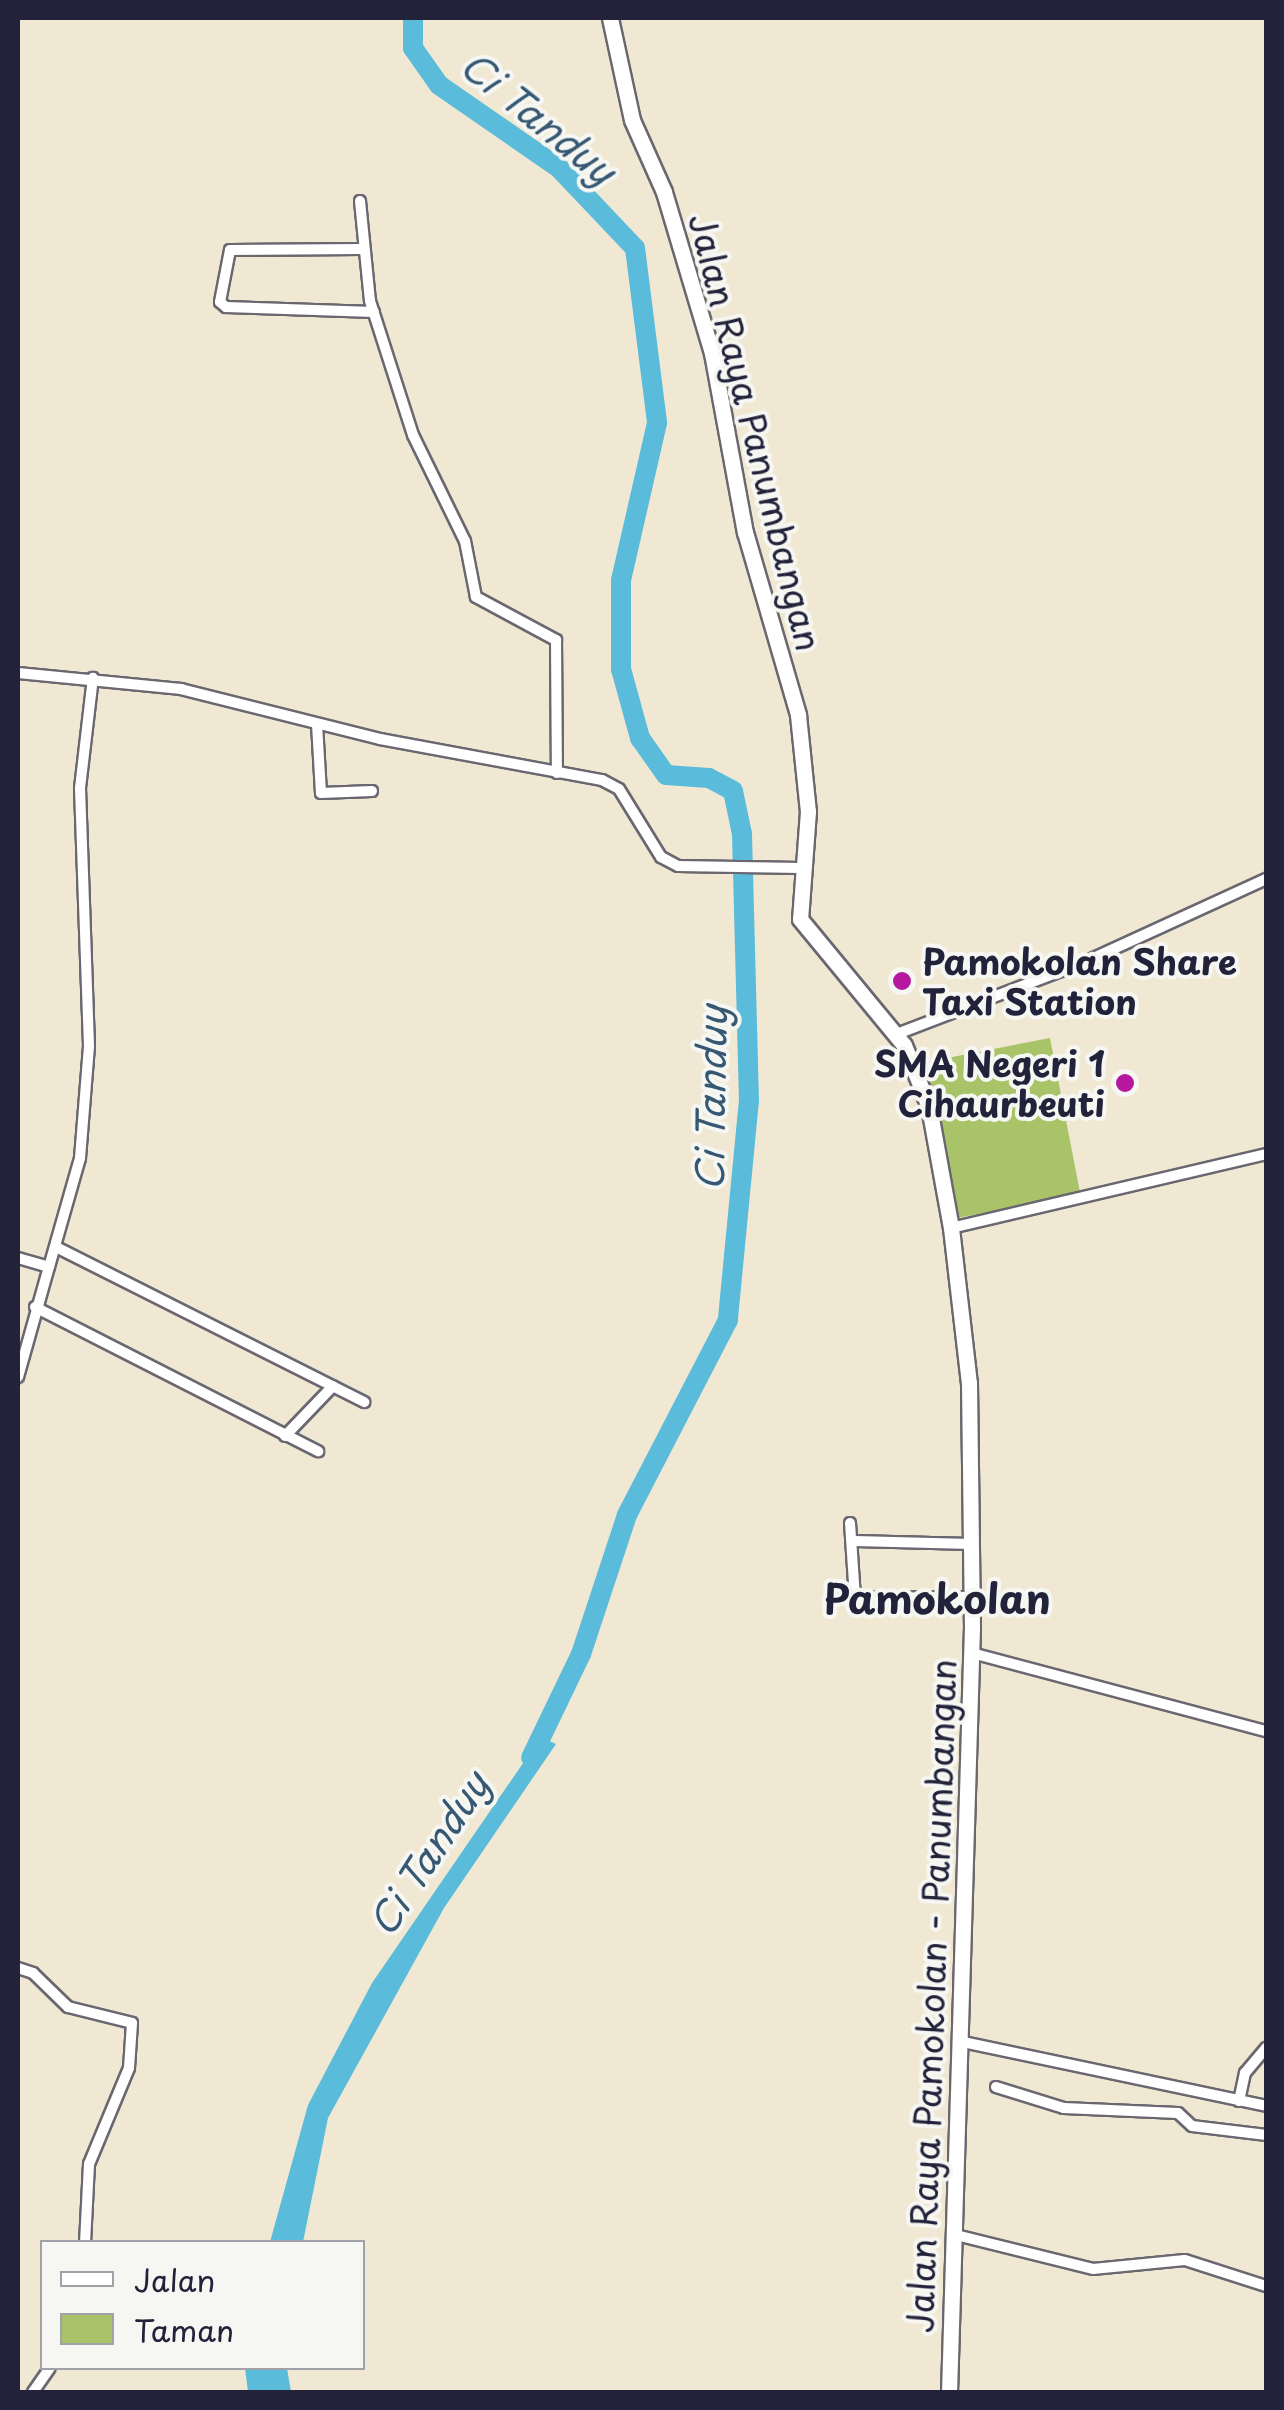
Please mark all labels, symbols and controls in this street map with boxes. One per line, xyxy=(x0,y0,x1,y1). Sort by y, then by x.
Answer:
water label: Ci Tanduy xyxy=(453,41,625,193)
street label: Jalan Raya Panumbangan xyxy=(681,209,831,655)
place label: Pamokolan Share Taxi Station xyxy=(922,940,1237,1022)
marker: Pamokolan Share Taxi Station xyxy=(891,970,913,992)
water label: Ci Tanduy xyxy=(686,1005,734,1191)
place label: SMA Negeri 1 Cihaurbeuti xyxy=(871,1042,1105,1124)
marker: SMA Negeri 1 Cihaurbeuti xyxy=(1114,1072,1136,1094)
district label: Pamokolan xyxy=(823,1574,1051,1622)
street label: Jalan Raya Pamokolan - Panumbangan xyxy=(898,1658,964,2334)
water label: Ci Tanduy xyxy=(358,1763,498,1943)
legend xyxy=(40,2240,365,2370)
text: Jalan xyxy=(134,2257,215,2302)
text: Taman xyxy=(134,2307,234,2352)

